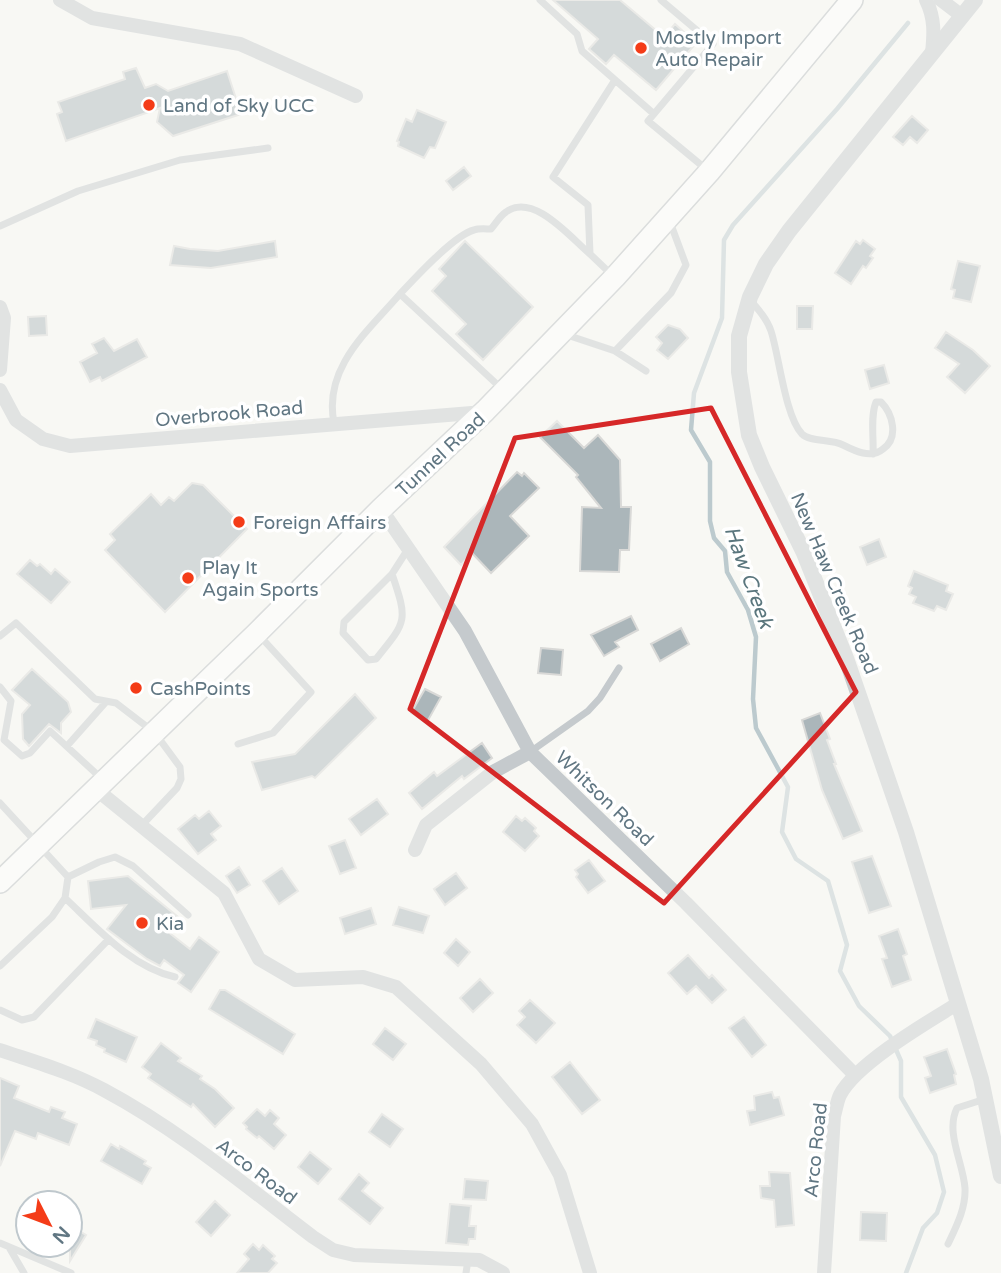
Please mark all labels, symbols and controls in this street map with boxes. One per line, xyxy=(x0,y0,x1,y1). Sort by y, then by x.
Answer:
place label: Mostly Import Auto Repair xyxy=(655,27,782,71)
marker: Mostly Import Auto Repair xyxy=(633,40,649,56)
place label: Land of Sky UCC xyxy=(163,95,314,117)
marker: Land of Sky UCC xyxy=(141,97,157,113)
street label: Overbrook Road xyxy=(154,397,304,431)
street label: Tunnel Road xyxy=(392,408,490,501)
street label: New Haw Creek Road xyxy=(786,489,882,677)
place label: Foreign Affairs xyxy=(253,512,386,534)
marker: Foreign Affairs xyxy=(231,514,247,530)
water label: Haw Creek xyxy=(718,523,779,633)
place label: Play It Again Sports xyxy=(202,557,319,601)
marker: Play It Again Sports xyxy=(180,570,196,586)
place label: CashPoints xyxy=(150,678,251,700)
marker: CashPoints xyxy=(128,680,144,696)
street label: Whitson Road xyxy=(551,746,658,851)
place label: Kia xyxy=(156,913,184,935)
marker: Kia xyxy=(134,915,150,931)
street label: Arco Road xyxy=(800,1102,832,1199)
street label: Arco Road xyxy=(212,1134,301,1209)
north arrow xyxy=(14,1189,84,1259)
text: N xyxy=(48,1222,74,1248)

